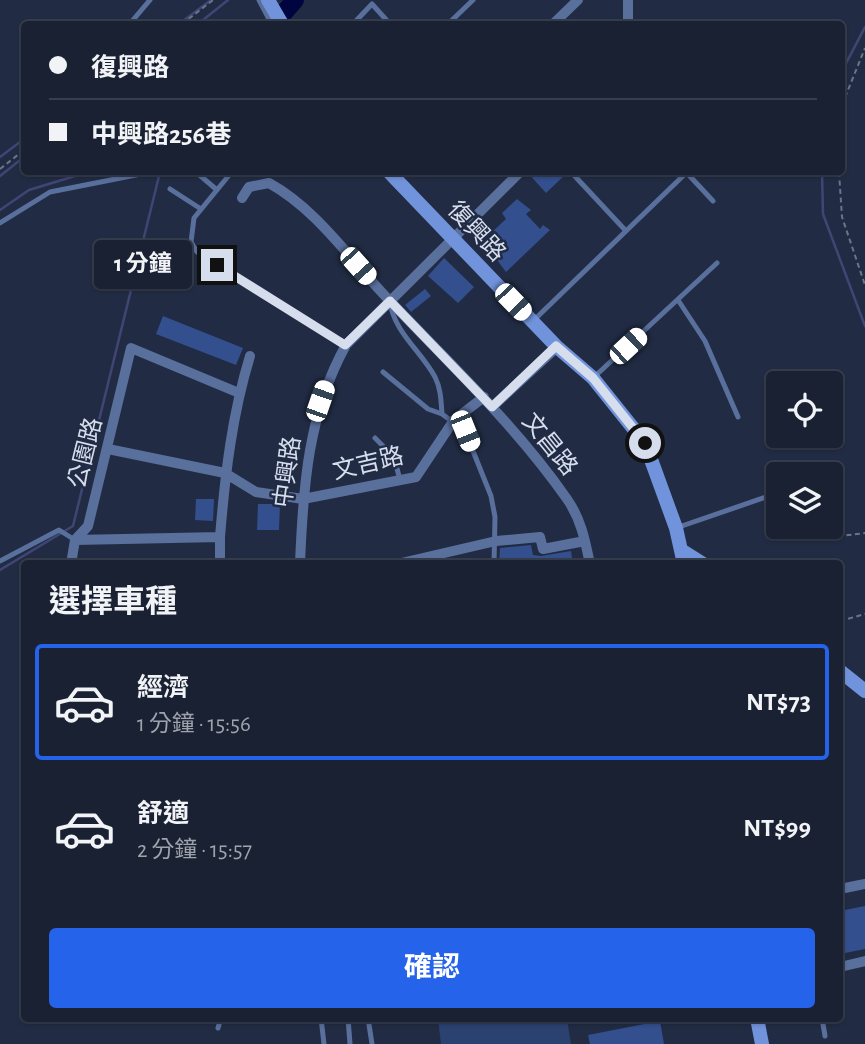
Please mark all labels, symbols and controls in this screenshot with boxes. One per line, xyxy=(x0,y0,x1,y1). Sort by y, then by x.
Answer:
text: 復興路 xyxy=(91,55,169,81)
text: 中興路256巷 xyxy=(91,122,231,148)
street label: 復興路 xyxy=(443,196,511,266)
callout: 1 分鐘 xyxy=(94,240,192,290)
car xyxy=(337,243,380,289)
route end xyxy=(201,249,233,281)
text: 1 分鐘 xyxy=(114,253,172,276)
car xyxy=(491,280,536,324)
car xyxy=(606,324,651,368)
map controls xyxy=(766,371,843,539)
button: locate xyxy=(766,371,843,448)
car xyxy=(304,378,337,424)
car xyxy=(448,408,483,454)
street label: 文昌路 xyxy=(517,408,583,480)
street label: 公園路 xyxy=(64,415,106,491)
route start xyxy=(629,427,661,459)
street label: 中興路 xyxy=(269,435,305,509)
street label: 文吉路 xyxy=(330,442,406,484)
button: layers xyxy=(766,462,843,539)
text: 選擇車種 xyxy=(49,586,177,618)
icon: car xyxy=(53,671,116,734)
text: 經濟 xyxy=(137,675,189,701)
text: NT$73 xyxy=(746,689,811,715)
text: 1 分鐘 · 15:56 xyxy=(137,713,251,736)
icon: car xyxy=(53,797,116,860)
text: 舒適 xyxy=(137,801,189,827)
text: NT$99 xyxy=(743,815,811,841)
text: 2 分鐘 · 15:57 xyxy=(137,839,252,862)
button: 確認 xyxy=(49,928,815,1008)

